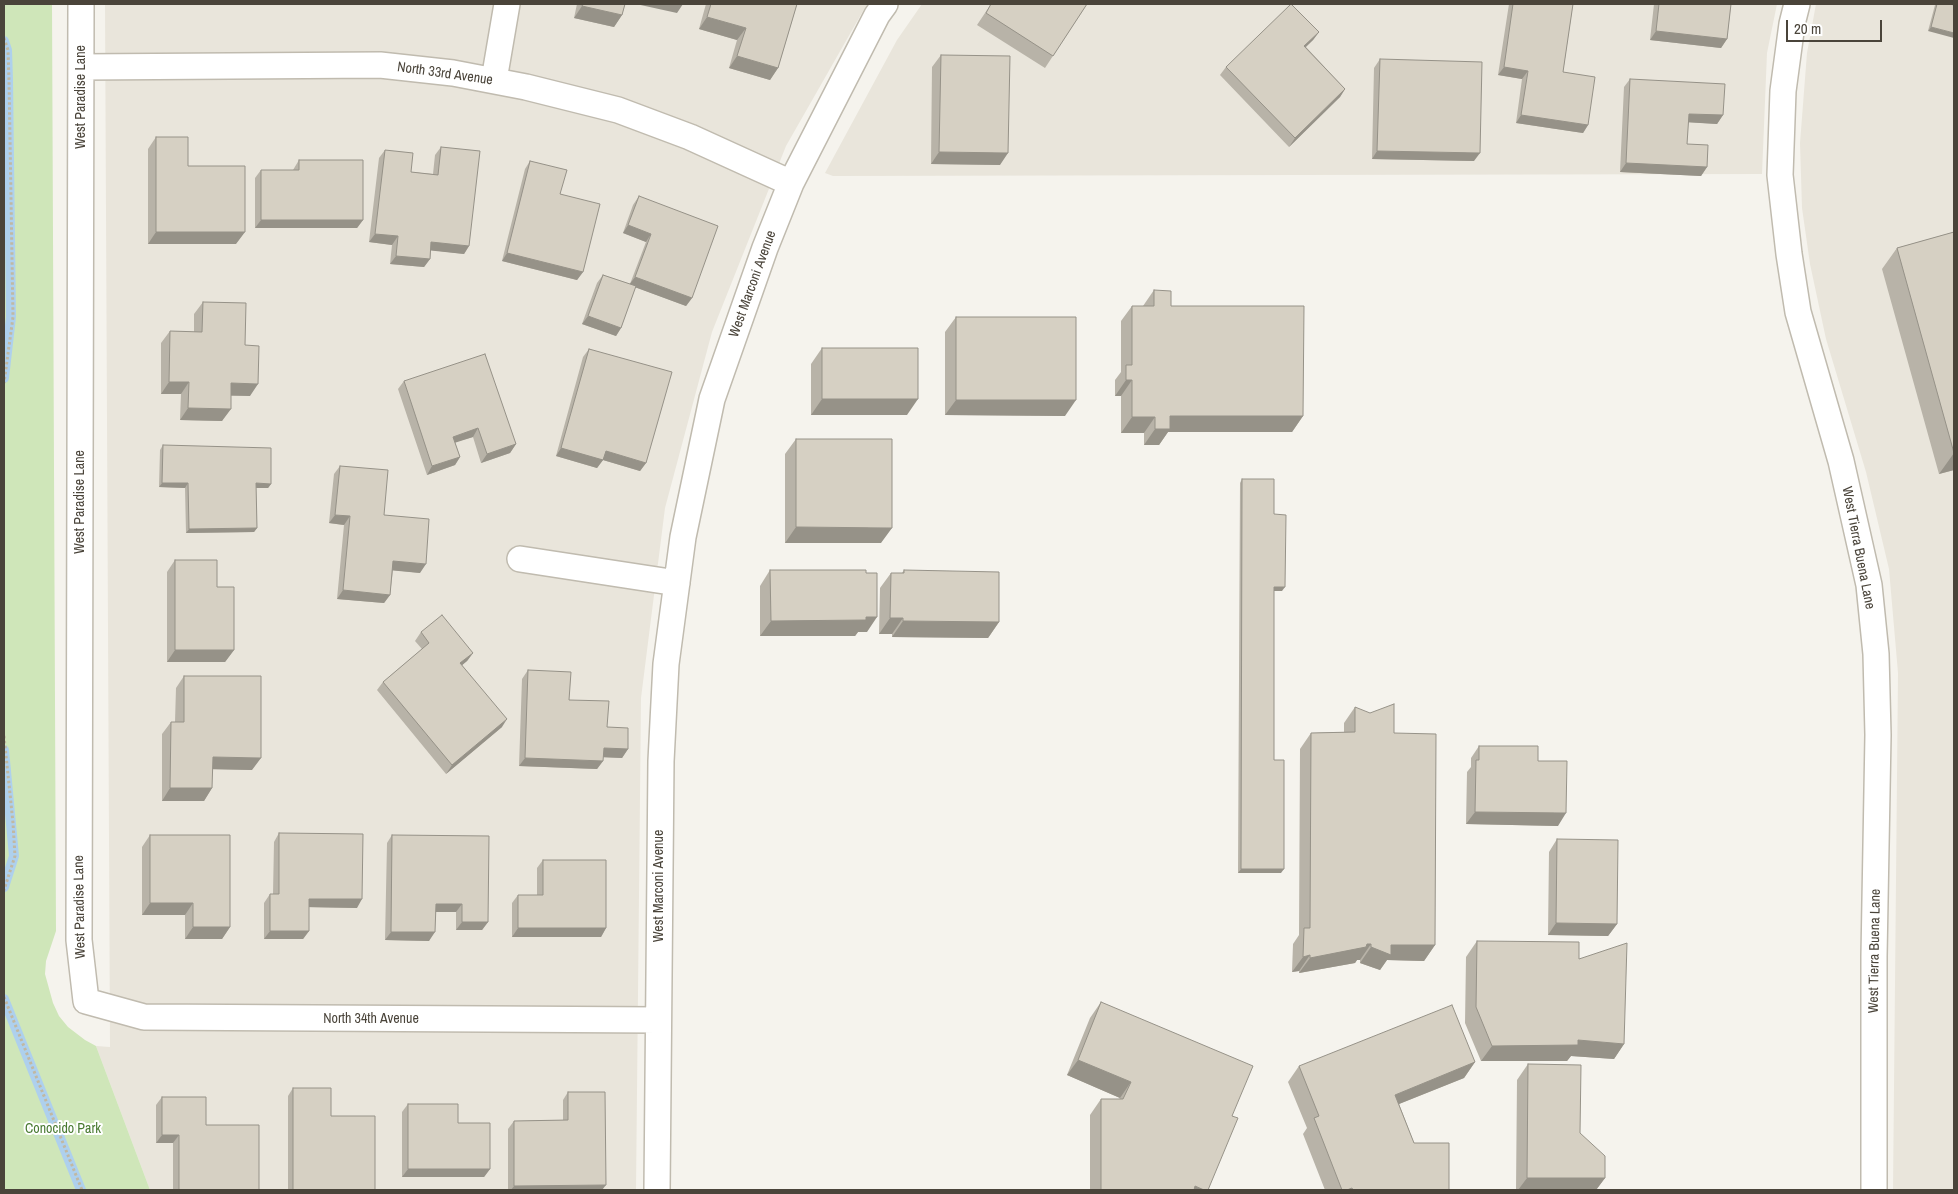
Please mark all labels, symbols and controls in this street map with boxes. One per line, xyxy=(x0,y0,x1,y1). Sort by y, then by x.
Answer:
scale bar xyxy=(1788,10,1884,42)
text: 20 m xyxy=(1794,18,1821,39)
street label: West Paradise Lane xyxy=(73,45,89,149)
street label: North 33rd Avenue xyxy=(396,59,494,89)
street label: West Marconi Avenue xyxy=(726,228,780,340)
street label: West Paradise Lane xyxy=(72,450,88,554)
street label: West Tierra Buena Lane xyxy=(1838,485,1878,611)
street label: West Marconi Avenue xyxy=(651,830,667,942)
street label: West Paradise Lane xyxy=(71,855,89,959)
street label: West Tierra Buena Lane xyxy=(1866,889,1884,1013)
street label: North 34th Avenue xyxy=(323,1011,419,1027)
park label: Conocido Park xyxy=(25,1121,101,1137)

